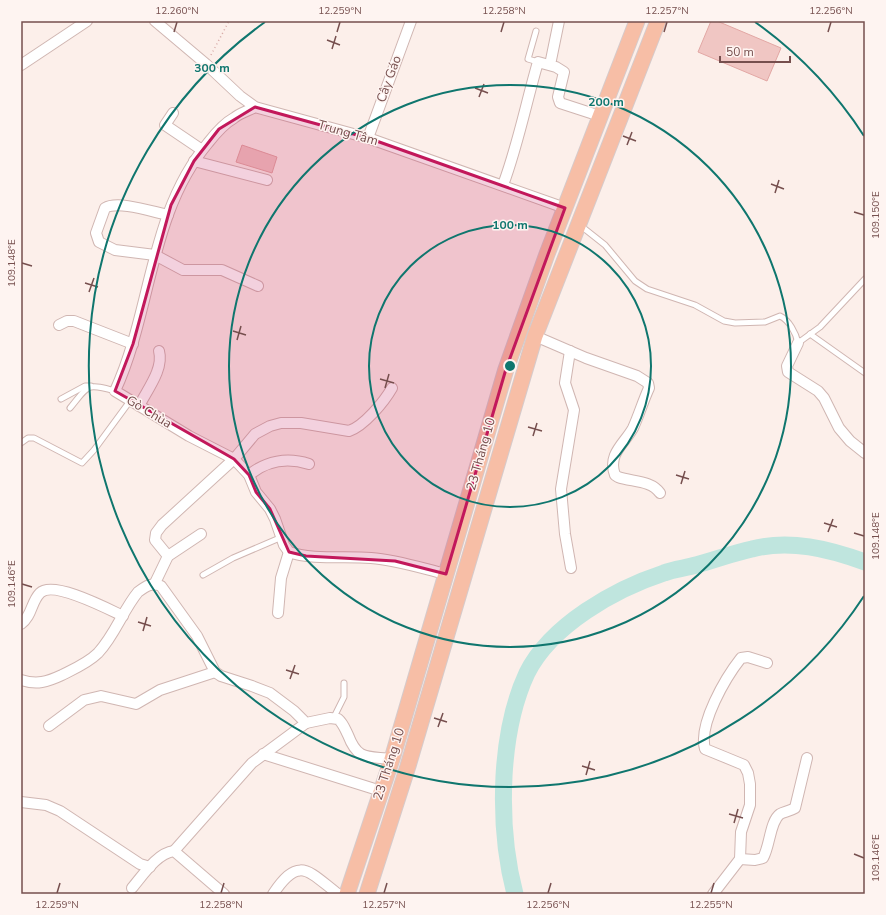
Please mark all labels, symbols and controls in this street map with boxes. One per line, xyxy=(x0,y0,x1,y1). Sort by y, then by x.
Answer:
text: 12.260°N xyxy=(155,4,199,18)
text: 12.259°N xyxy=(318,4,362,18)
text: 12.258°N xyxy=(482,4,526,18)
text: 12.257°N xyxy=(645,4,689,18)
text: 12.256°N xyxy=(809,4,853,18)
scale bar xyxy=(720,38,790,64)
text: 50 m xyxy=(726,44,754,60)
street label: Cây Gáo xyxy=(372,53,406,105)
text: 300 m xyxy=(194,60,230,76)
text: 200 m xyxy=(588,94,624,110)
street label: Trung Tâm xyxy=(316,116,380,150)
text: 109.150°E xyxy=(869,191,883,239)
text: 100 m xyxy=(492,217,528,233)
text: 109.148°E xyxy=(5,239,19,287)
centre of rings xyxy=(503,359,517,373)
street label: Gò Chùa xyxy=(123,391,175,433)
street label: 23 Tháng 10 xyxy=(462,415,500,493)
text: 109.148°E xyxy=(869,512,883,560)
text: 109.146°E xyxy=(5,560,19,608)
street label: 23 Tháng 10 xyxy=(369,725,409,802)
text: 109.146°E xyxy=(869,834,883,882)
text: 12.259°N xyxy=(35,898,79,912)
text: 12.258°N xyxy=(199,898,243,912)
text: 12.257°N xyxy=(362,898,406,912)
text: 12.256°N xyxy=(526,898,570,912)
text: 12.255°N xyxy=(689,898,733,912)

